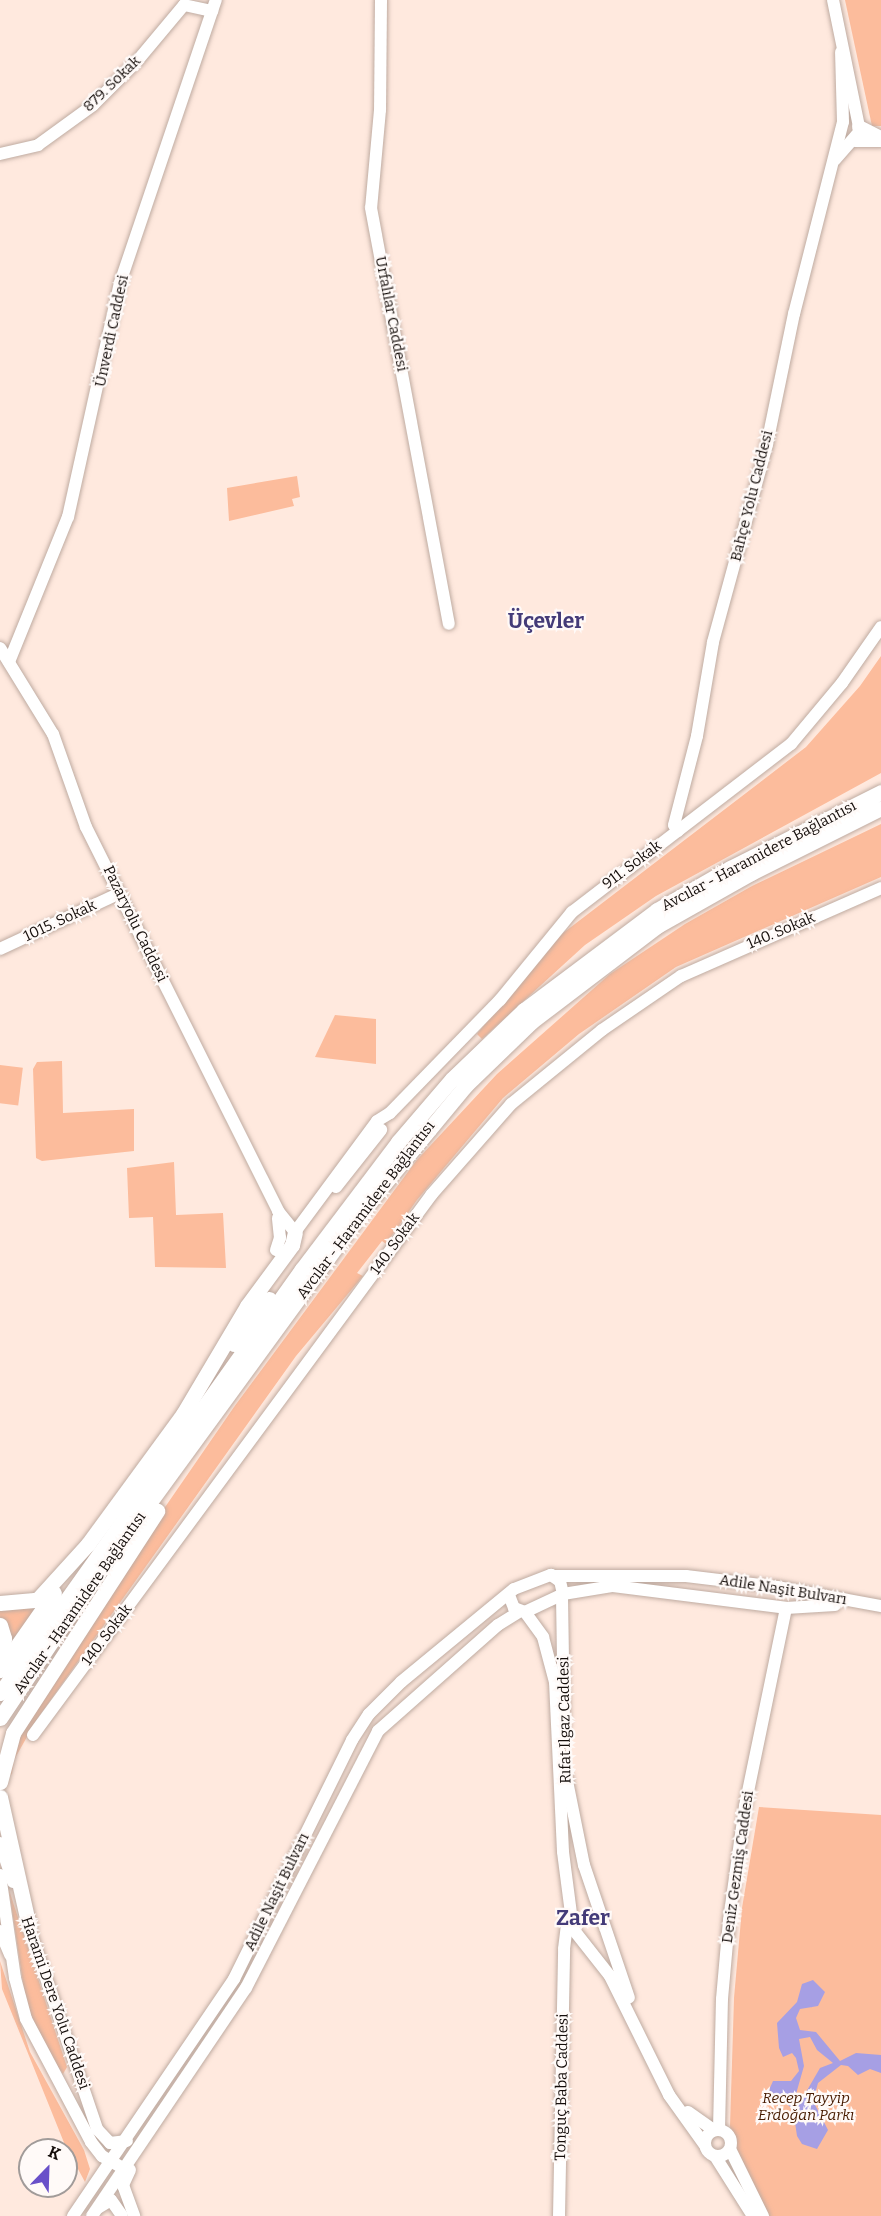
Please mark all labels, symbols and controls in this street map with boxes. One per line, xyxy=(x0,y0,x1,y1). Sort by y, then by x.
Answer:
street label: 879. Sokak xyxy=(80,52,144,116)
street label: Urfalılar Caddesi xyxy=(371,255,411,373)
street label: Ünverdi Caddesi xyxy=(91,273,133,389)
street label: Bahçe Yolu Caddesi xyxy=(727,429,777,563)
district label: Üçevler xyxy=(508,608,584,634)
street label: Avcılar - Haramidere Bağlantısı xyxy=(659,797,859,915)
street label: 911. Sokak xyxy=(599,837,665,893)
street label: Pazaryolu Caddesi xyxy=(99,863,171,985)
street label: 1015. Sokak xyxy=(21,896,99,946)
street label: 140. Sokak xyxy=(744,909,818,953)
street label: Avcılar - Haramidere Bağlantısı xyxy=(293,1118,439,1302)
street label: 140. Sokak xyxy=(367,1210,423,1278)
street label: Avcılar - Haramidere Bağlantısı xyxy=(10,1509,150,1697)
street label: Adile Naşit Bulvarı xyxy=(718,1571,848,1609)
street label: 140. Sokak xyxy=(78,1601,136,1669)
street label: Rıfat Ilgaz Caddesi xyxy=(555,1656,575,1784)
street label: Deniz Gezmiş Caddesi xyxy=(718,1790,758,1944)
street label: Adile Naşit Bulvarı xyxy=(241,1830,313,1954)
district label: Zafer xyxy=(556,1905,610,1931)
street label: Harami Dere Yolu Caddesi xyxy=(17,1914,93,2092)
street label: Tonguç Baba Caddesi xyxy=(552,2013,572,2161)
park label: Recep Tayyip Erdoğan Parkı xyxy=(758,2089,854,2124)
north arrow xyxy=(18,2138,78,2198)
text: K xyxy=(45,2142,63,2164)

